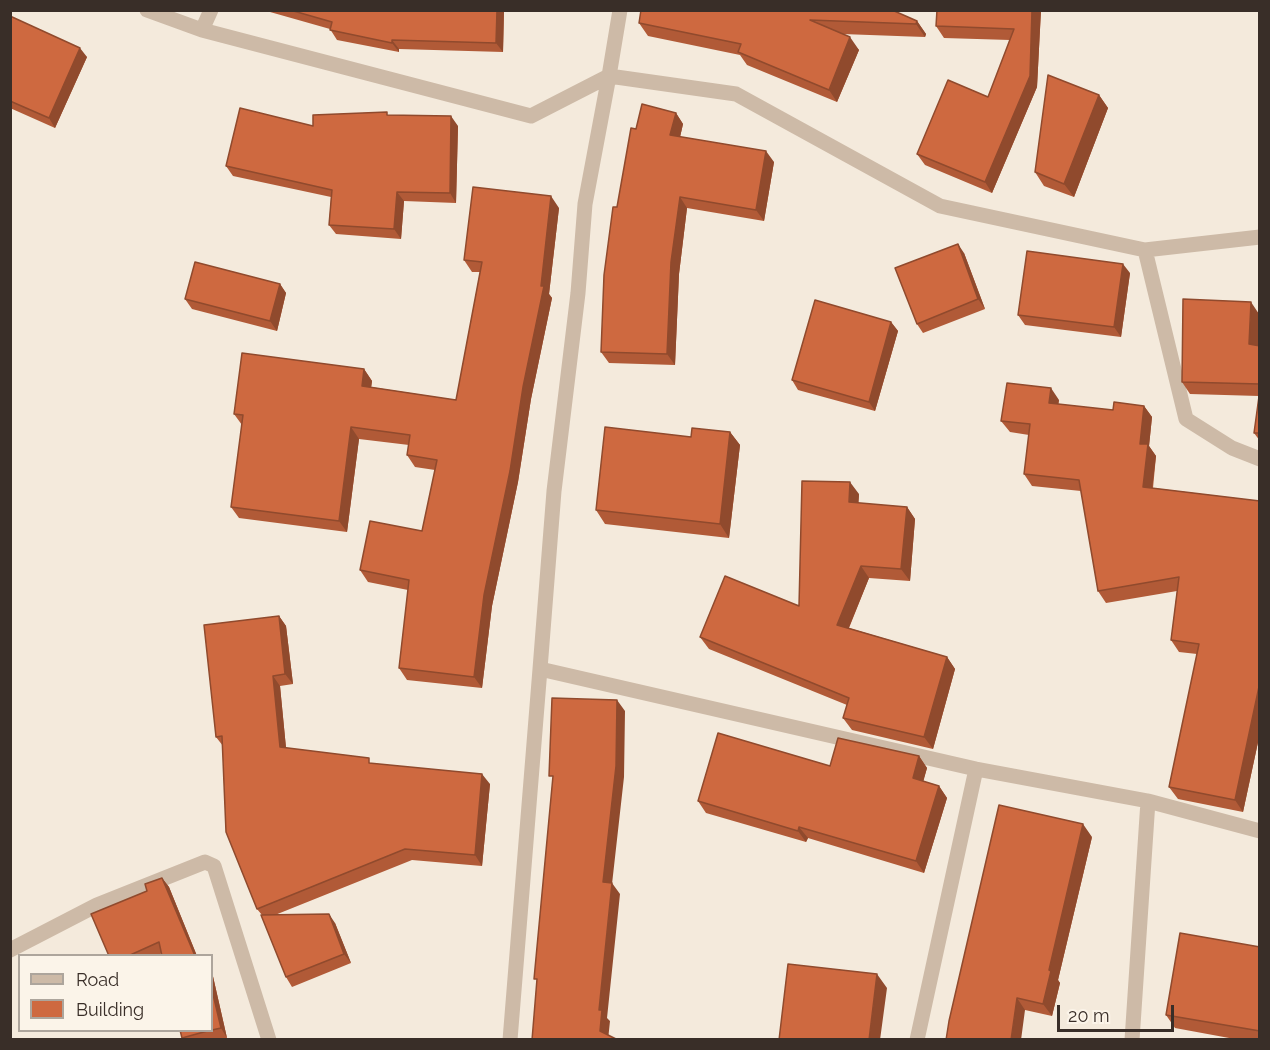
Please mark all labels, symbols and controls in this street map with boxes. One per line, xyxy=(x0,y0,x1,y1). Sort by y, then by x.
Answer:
legend xyxy=(18,954,213,1032)
text: Road xyxy=(76,969,119,990)
scale bar xyxy=(1060,993,1177,1031)
text: Building xyxy=(76,999,144,1020)
text: 20 m xyxy=(1068,1005,1110,1026)

